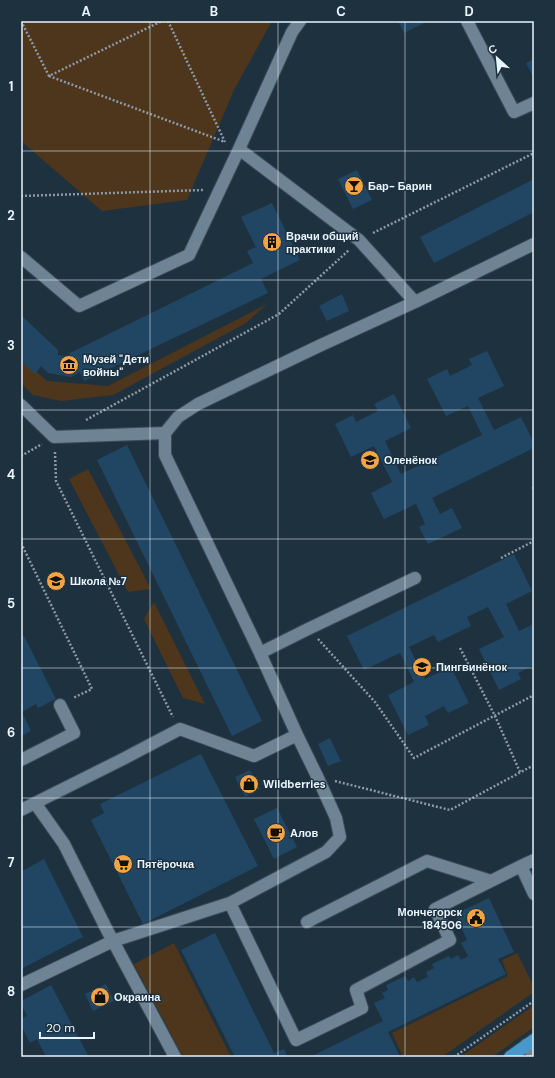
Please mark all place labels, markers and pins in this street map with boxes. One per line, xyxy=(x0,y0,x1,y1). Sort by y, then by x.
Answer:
bar icon: Бар- Барин xyxy=(343,175,365,197)
place label: Бар- Барин xyxy=(368,179,432,193)
place label: Врачи общий практики xyxy=(286,229,359,256)
building icon: Врачи общий практики xyxy=(261,231,283,253)
place label: Музей "Дети войны" xyxy=(83,352,149,379)
museum icon: Музей "Дети войны" xyxy=(58,354,80,376)
school or university icon: Оленёнок xyxy=(359,449,381,471)
place label: Оленёнок xyxy=(384,453,437,467)
school or university icon: Школа №7 xyxy=(45,570,67,592)
place label: Школа №7 xyxy=(70,574,127,588)
school or university icon: Пингвинёнок xyxy=(411,656,433,678)
place label: Пингвинёнок xyxy=(436,660,508,674)
shop icon: Wildberries xyxy=(238,773,260,795)
place label: Wildberries xyxy=(263,777,326,791)
cafe icon: Алов xyxy=(265,822,287,844)
place label: Алов xyxy=(290,826,319,840)
supermarket icon: Пятёрочка xyxy=(112,853,134,875)
place label: Пятёрочка xyxy=(137,857,195,871)
place label: Мончегорск 184506 xyxy=(397,905,462,932)
public building icon: Мончегорск 184506 xyxy=(465,907,487,929)
shop icon: Окраина xyxy=(89,986,111,1008)
place label: Окраина xyxy=(114,990,161,1004)

